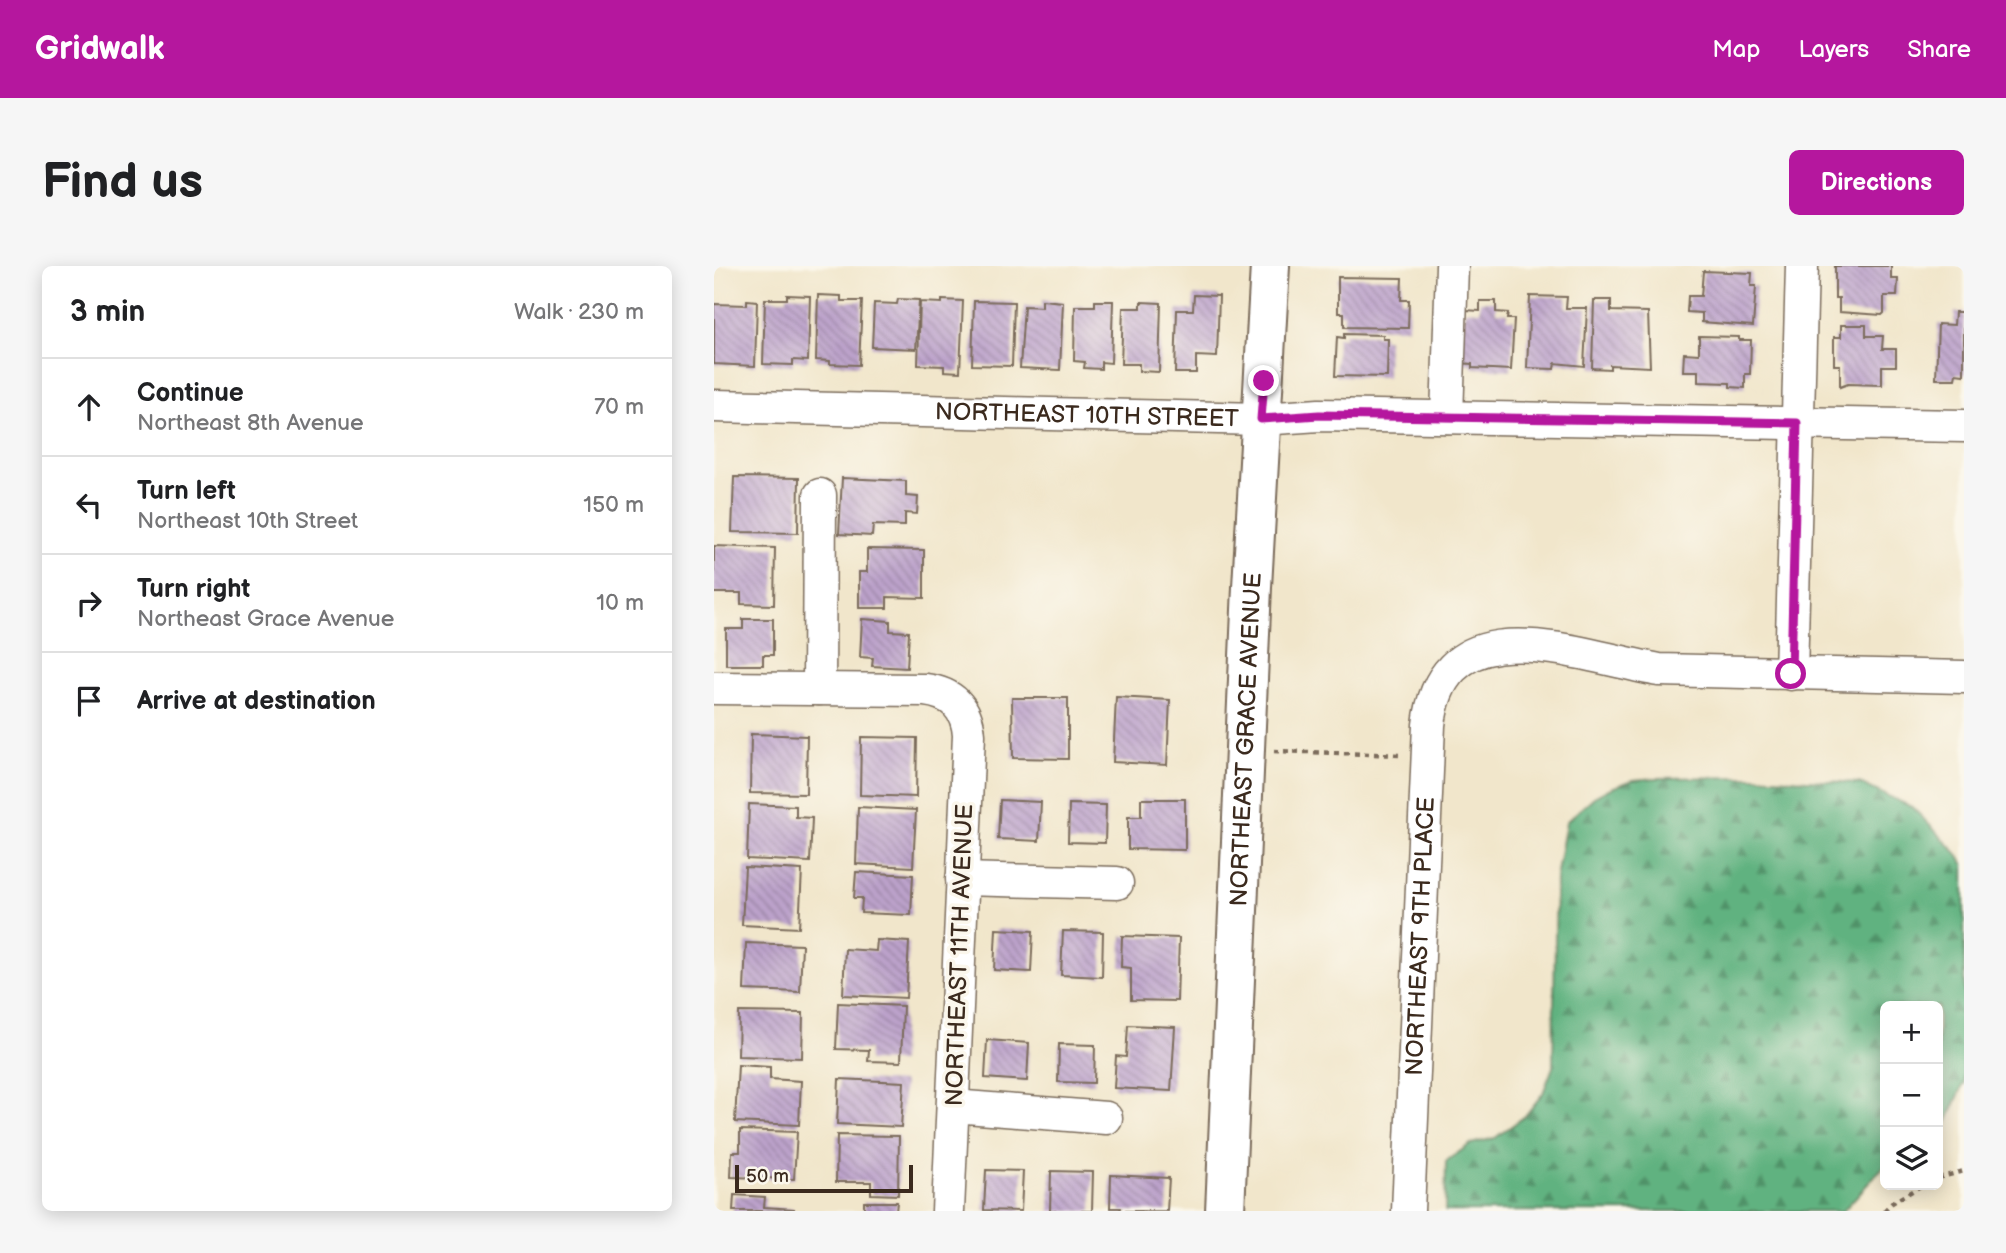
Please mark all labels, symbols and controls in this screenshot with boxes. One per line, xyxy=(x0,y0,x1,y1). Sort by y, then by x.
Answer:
text: Gridwalk xyxy=(35,29,165,69)
text: Map xyxy=(1712,35,1760,64)
text: Layers xyxy=(1798,35,1869,64)
text: Share xyxy=(1907,35,1971,64)
button: Directions xyxy=(1789,150,1964,215)
text: Find us xyxy=(42,153,203,212)
text: 3 min xyxy=(70,294,145,330)
text: Walk · 230 m xyxy=(514,298,644,326)
route end xyxy=(1248,365,1279,396)
text: Continue xyxy=(137,378,244,409)
icon: ahead xyxy=(70,388,108,426)
text: 70 m xyxy=(594,393,644,421)
street label: NORTHEAST 10TH STREET xyxy=(935,397,1240,433)
text: Northeast 8th Avenue xyxy=(137,409,364,437)
text: Turn left xyxy=(137,476,236,507)
icon: left xyxy=(70,486,108,524)
text: 150 m xyxy=(583,491,644,519)
text: Northeast 10th Street xyxy=(137,507,358,535)
street label: NORTHEAST GRACE AVENUE xyxy=(1224,572,1268,907)
text: Turn right xyxy=(137,574,250,605)
icon: right xyxy=(70,584,108,622)
text: 10 m xyxy=(596,589,644,617)
text: Northeast Grace Avenue xyxy=(137,605,394,633)
route start xyxy=(1775,658,1806,689)
icon: arrive xyxy=(70,682,108,720)
text: Arrive at destination xyxy=(137,686,376,717)
street label: NORTHEAST 9TH PLACE xyxy=(1400,796,1441,1076)
street label: NORTHEAST 11TH AVENUE xyxy=(940,803,979,1107)
map controls xyxy=(1880,1001,1943,1190)
button: + xyxy=(1880,1001,1943,1064)
button: − xyxy=(1880,1064,1943,1127)
button: layers xyxy=(1880,1127,1943,1190)
scale bar xyxy=(735,1162,914,1194)
text: 50 m xyxy=(746,1165,789,1188)

